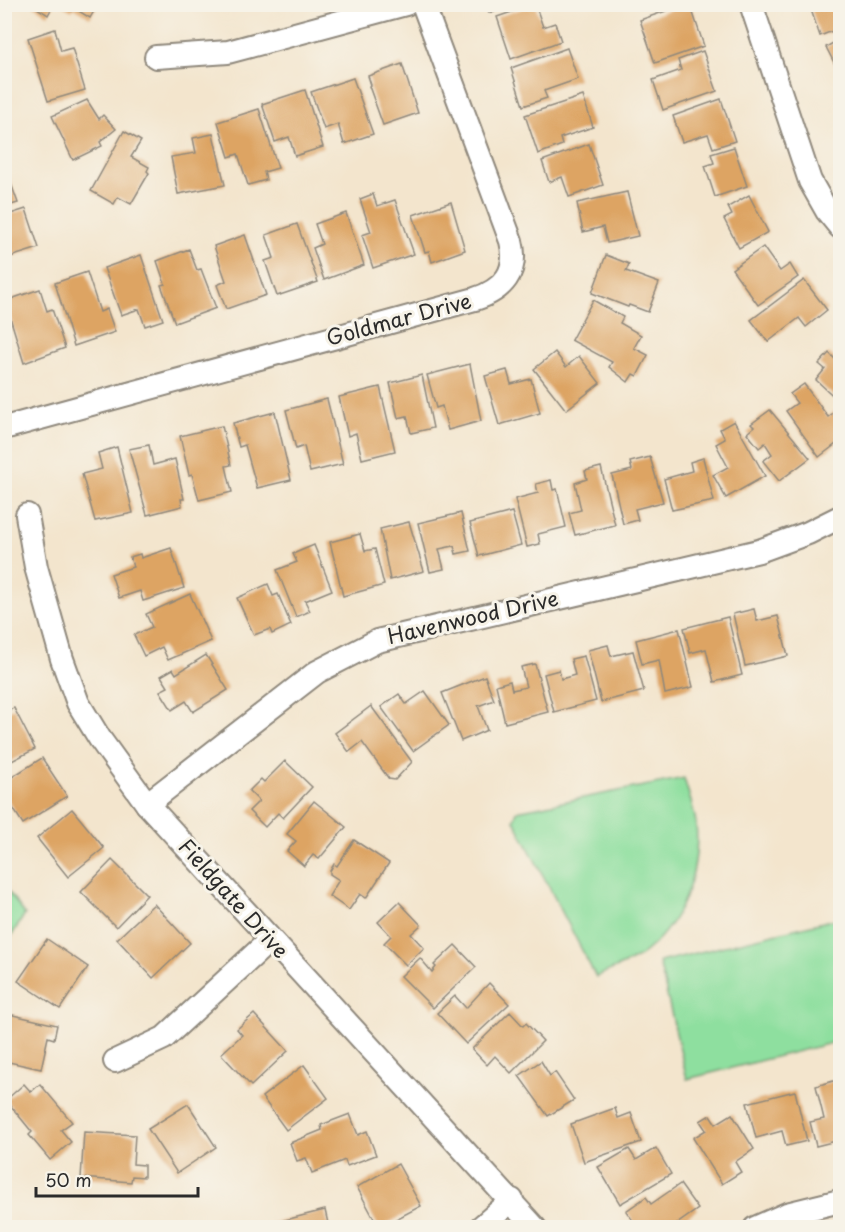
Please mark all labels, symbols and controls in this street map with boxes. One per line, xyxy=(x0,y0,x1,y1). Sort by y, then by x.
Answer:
street label: Goldmar Drive xyxy=(322,283,475,353)
street label: Havenwood Drive xyxy=(384,581,561,651)
street label: Fieldgate Drive xyxy=(172,831,297,965)
scale bar xyxy=(36,1160,198,1198)
text: 50 m xyxy=(45,1166,92,1193)

